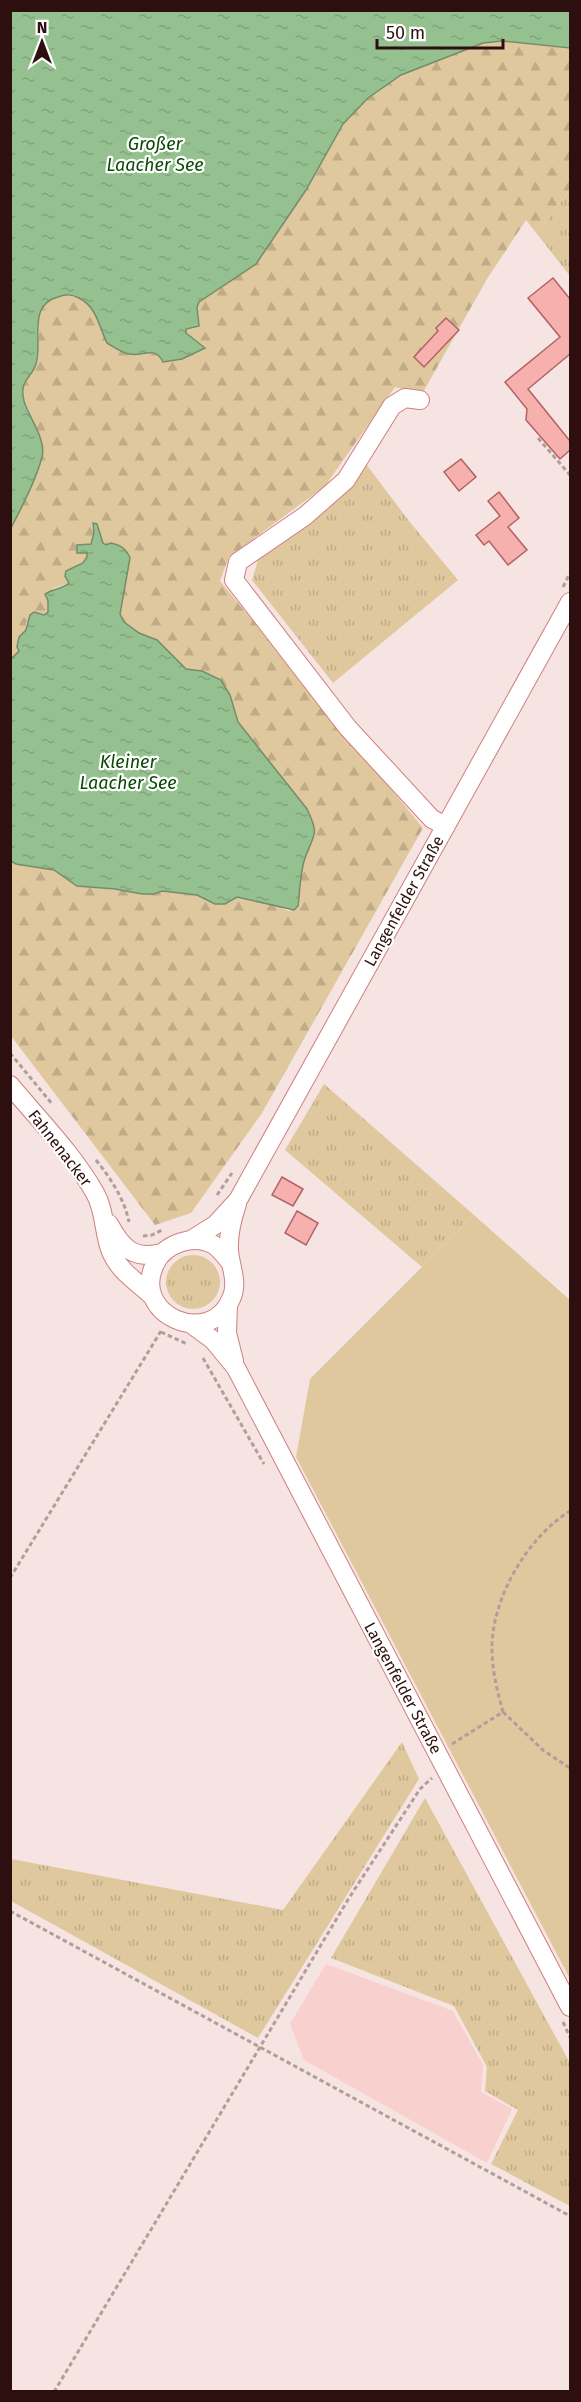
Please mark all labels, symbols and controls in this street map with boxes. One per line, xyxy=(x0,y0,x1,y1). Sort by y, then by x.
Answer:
north arrow xyxy=(12,12,72,72)
scale bar xyxy=(377,12,503,50)
text: N xyxy=(37,18,47,37)
text: 50 m xyxy=(386,22,425,44)
water label: Großer Laacher See xyxy=(107,133,203,176)
water label: Kleiner Laacher See xyxy=(80,751,176,794)
street label: Langenfelder Straße xyxy=(360,832,448,970)
street label: Fahnenacker xyxy=(24,1106,96,1191)
street label: Langenfelder Straße xyxy=(360,1619,446,1757)

